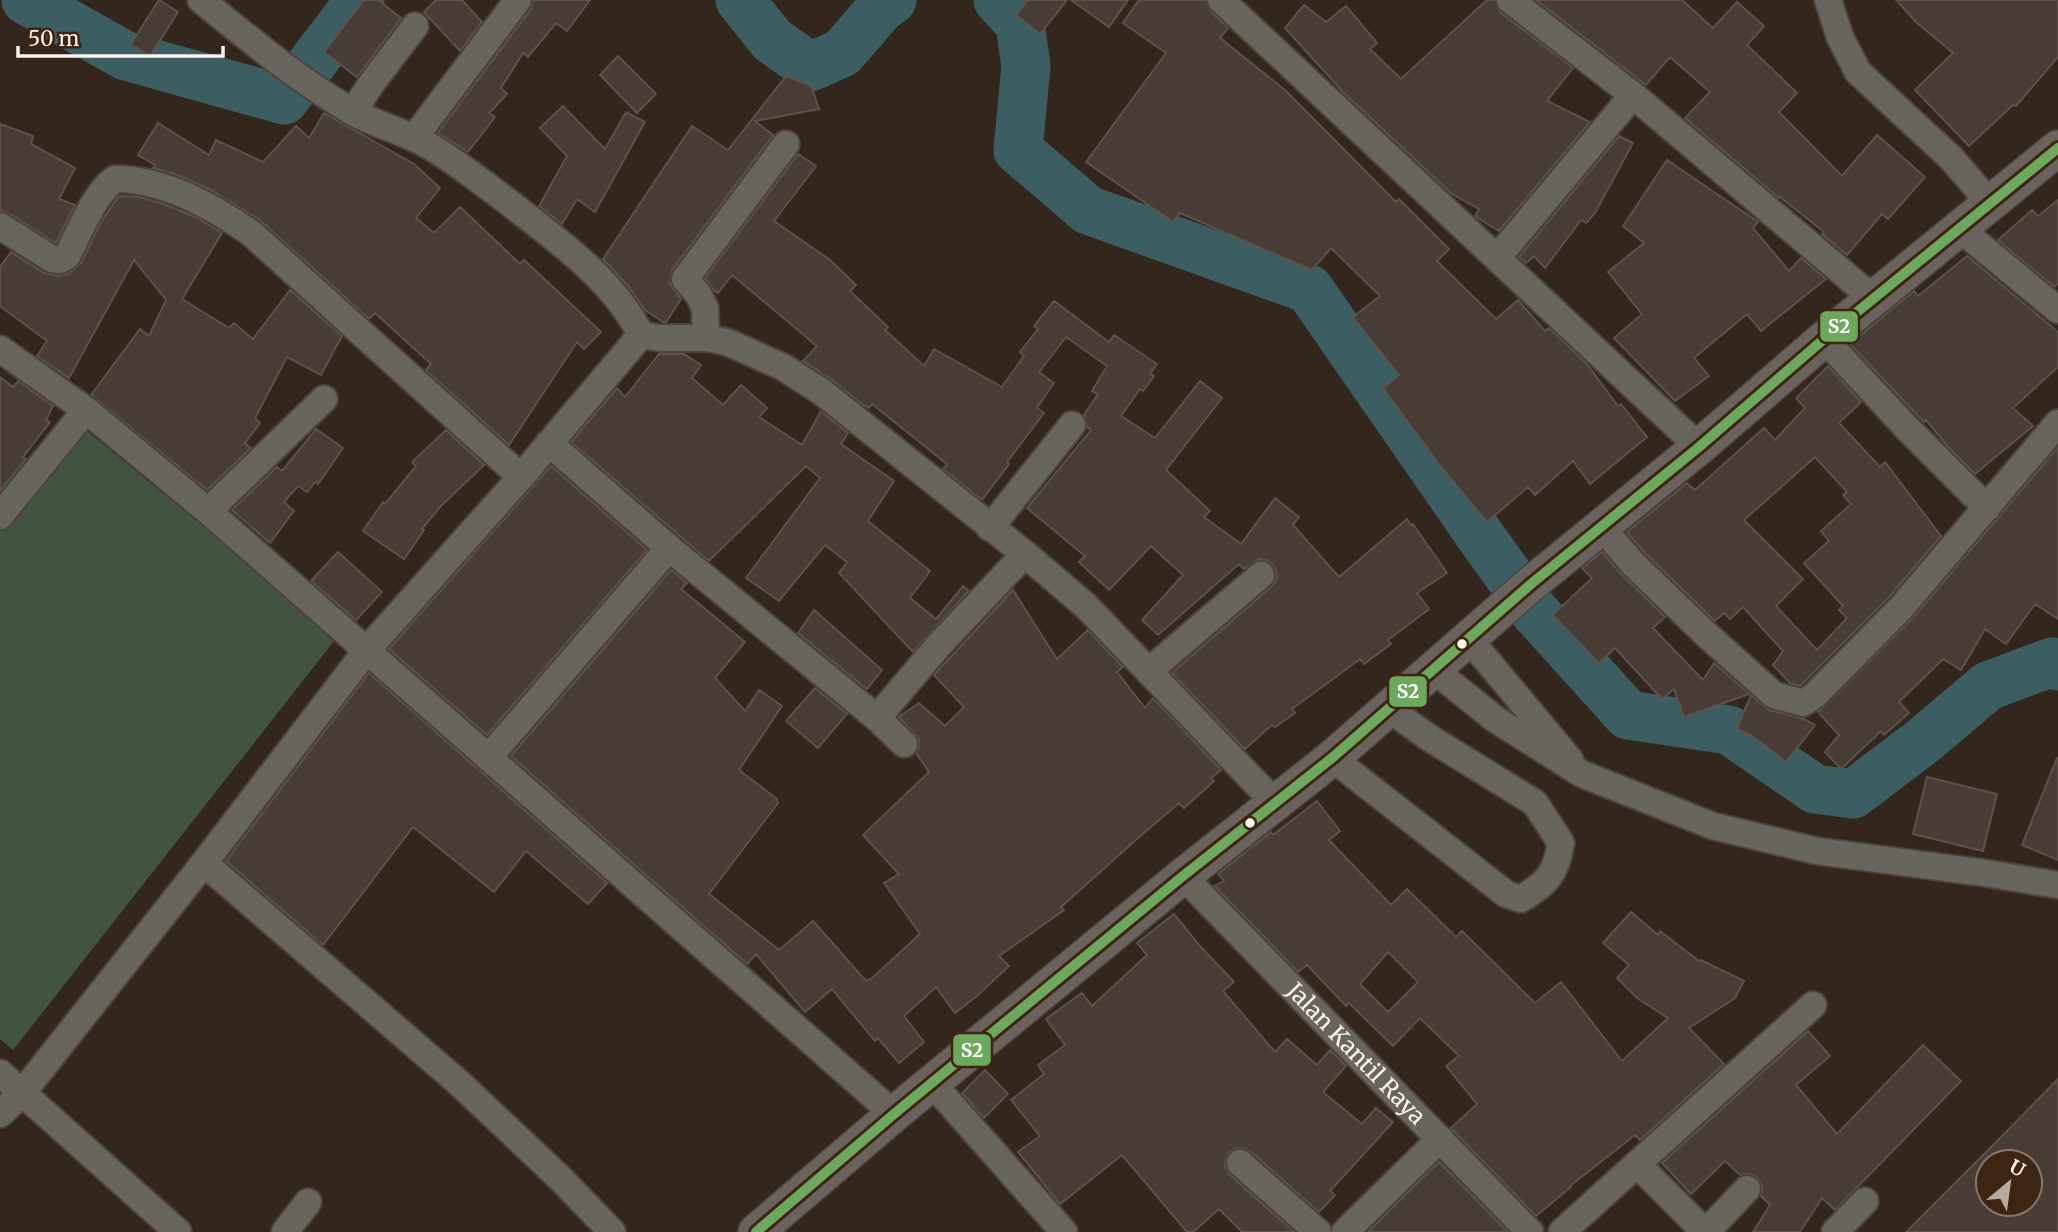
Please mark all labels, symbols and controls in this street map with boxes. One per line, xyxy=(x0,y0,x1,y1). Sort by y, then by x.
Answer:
scale bar xyxy=(18,14,222,58)
text: 50 m xyxy=(28,25,79,52)
line badge: S2 xyxy=(1819,310,1859,343)
text: S2 xyxy=(1828,314,1850,338)
unlabelled marker xyxy=(1455,637,1469,651)
line badge: S2 xyxy=(1388,675,1428,708)
text: S2 xyxy=(1397,679,1419,703)
unlabelled marker xyxy=(1243,816,1257,830)
street label: Jalan Kantil Raya xyxy=(1280,975,1432,1130)
line badge: S2 xyxy=(952,1033,992,1067)
text: S2 xyxy=(961,1038,983,1062)
north arrow xyxy=(1974,1148,2044,1218)
text: U xyxy=(2005,1154,2029,1182)

